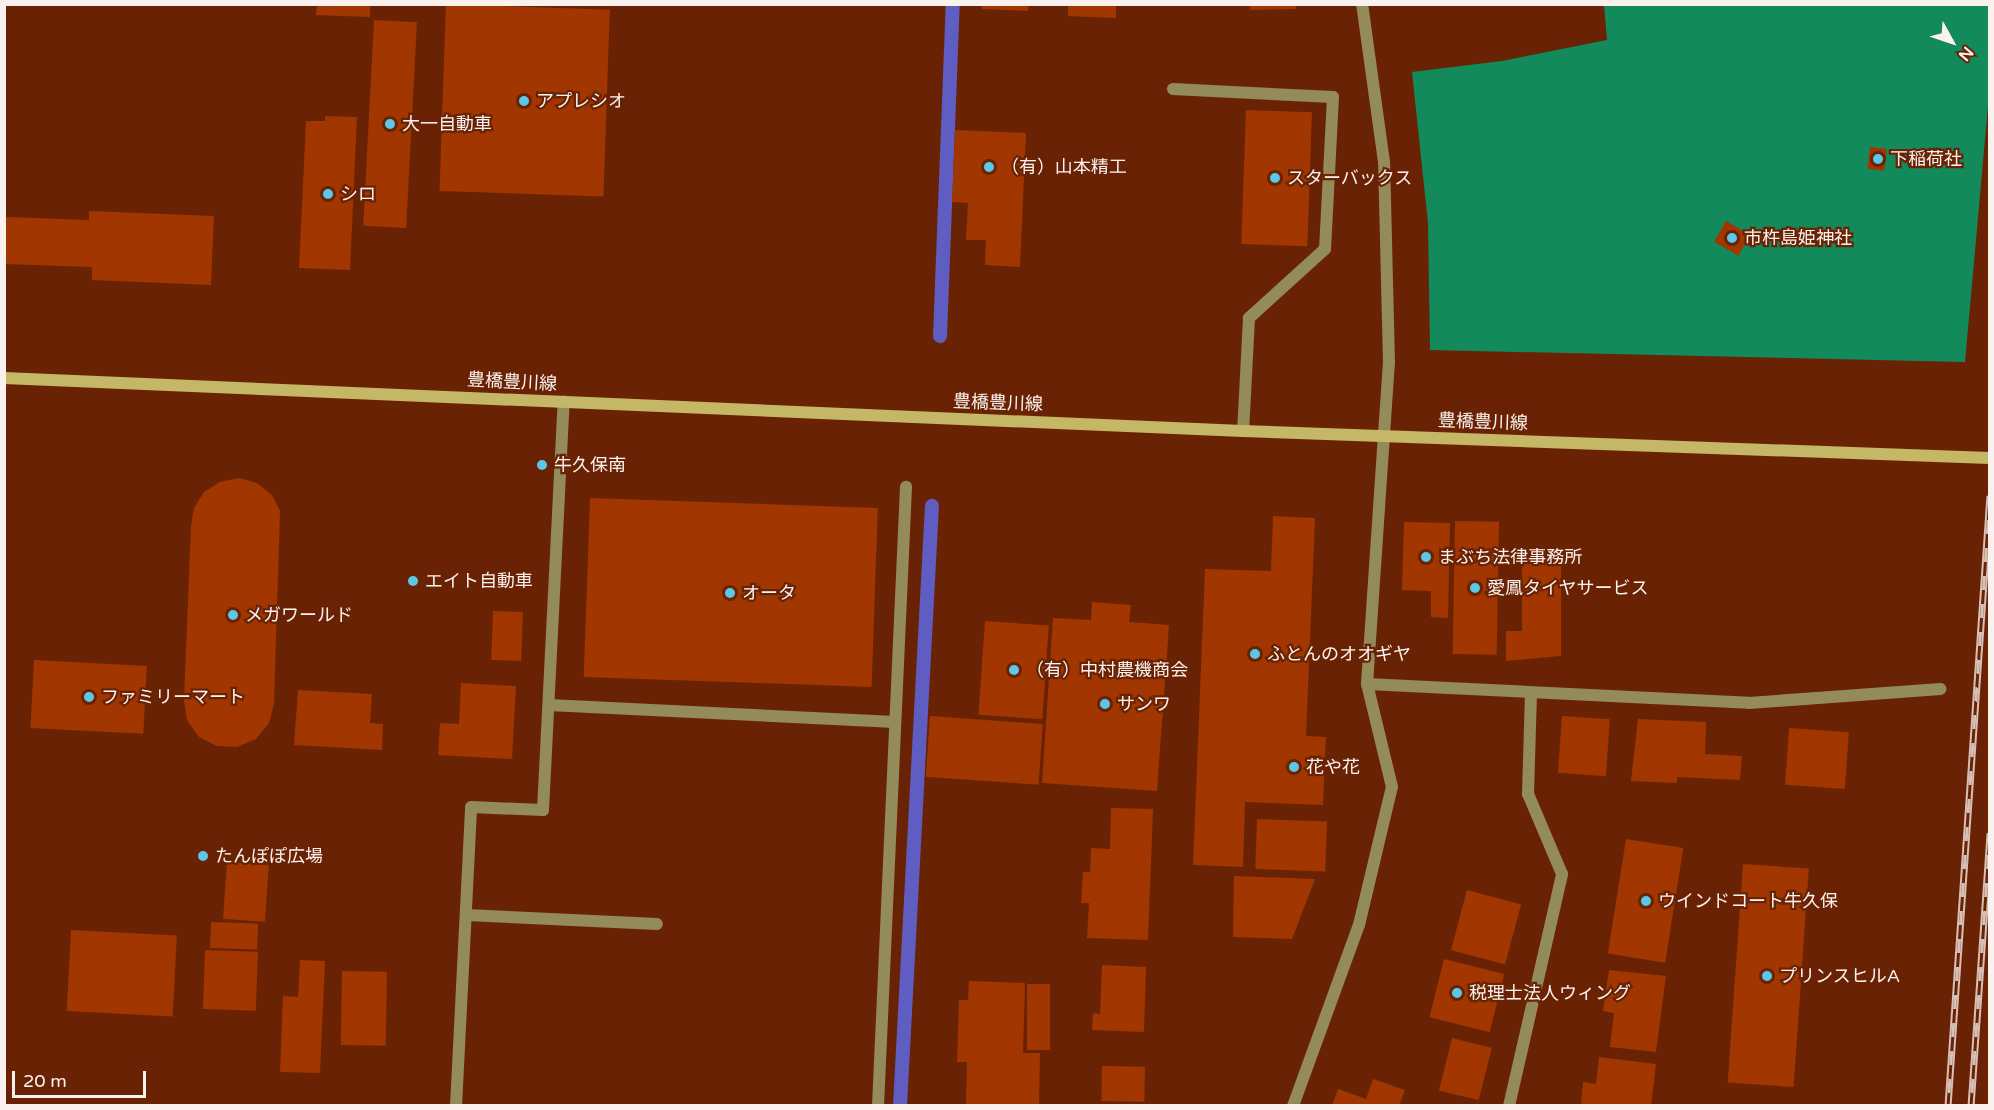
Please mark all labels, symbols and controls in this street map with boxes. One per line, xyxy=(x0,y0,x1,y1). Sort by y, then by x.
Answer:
north arrow xyxy=(1922,12,1982,72)
text: N xyxy=(1954,42,1978,65)
place label: アプレシオ xyxy=(536,90,626,112)
marker: アプレシオ xyxy=(517,94,531,108)
place label: 大一自動車 xyxy=(402,113,492,135)
marker: 大一自動車 xyxy=(383,117,397,131)
place label: 下稲荷社 xyxy=(1890,148,1962,170)
marker: 下稲荷社 xyxy=(1871,152,1885,166)
place label: （有）山本精工 xyxy=(1001,156,1127,178)
marker: （有）山本精工 xyxy=(982,160,996,174)
place label: スターバックス xyxy=(1287,167,1413,189)
marker: スターバックス xyxy=(1268,171,1282,185)
place label: シロ xyxy=(340,183,376,205)
marker: シロ xyxy=(321,187,335,201)
place label: 市杵島姫神社 xyxy=(1744,227,1852,249)
marker: 市杵島姫神社 xyxy=(1725,231,1739,245)
street label: 豊橋豊川線 xyxy=(466,369,558,395)
street label: 豊橋豊川線 xyxy=(953,391,1043,415)
street label: 豊橋豊川線 xyxy=(1438,410,1528,434)
place label: 牛久保南 xyxy=(554,454,626,476)
marker: 牛久保南 xyxy=(535,458,549,472)
place label: まぶち法律事務所 xyxy=(1438,546,1582,568)
marker: まぶち法律事務所 xyxy=(1419,550,1433,564)
place label: エイト自動車 xyxy=(425,570,533,592)
marker: エイト自動車 xyxy=(406,574,420,588)
place label: 愛鳳タイヤサービス xyxy=(1487,577,1649,599)
marker: 愛鳳タイヤサービス xyxy=(1468,581,1482,595)
place label: オータ xyxy=(742,582,796,604)
marker: オータ xyxy=(723,586,737,600)
place label: メガワールド xyxy=(245,604,353,626)
marker: メガワールド xyxy=(226,608,240,622)
place label: ふとんのオオギヤ xyxy=(1267,643,1411,665)
marker: ふとんのオオギヤ xyxy=(1248,647,1262,661)
place label: （有）中村農機商会 xyxy=(1026,659,1188,681)
marker: （有）中村農機商会 xyxy=(1007,663,1021,677)
place label: ファミリーマート xyxy=(101,686,245,708)
marker: ファミリーマート xyxy=(82,690,96,704)
place label: サンワ xyxy=(1117,693,1171,715)
marker: サンワ xyxy=(1098,697,1112,711)
place label: 花や花 xyxy=(1306,756,1360,778)
marker: 花や花 xyxy=(1287,760,1301,774)
place label: たんぽぽ広場 xyxy=(215,845,323,867)
marker: たんぽぽ広場 xyxy=(196,849,210,863)
place label: ウインドコート牛久保 xyxy=(1658,890,1838,912)
marker: ウインドコート牛久保 xyxy=(1639,894,1653,908)
place label: プリンスヒルA xyxy=(1779,965,1900,987)
marker: プリンスヒルA xyxy=(1760,969,1774,983)
place label: 税理士法人ウィング xyxy=(1469,982,1631,1004)
marker: 税理士法人ウィング xyxy=(1450,986,1464,1000)
scale bar xyxy=(15,1059,148,1097)
text: 20 m xyxy=(23,1070,67,1092)

